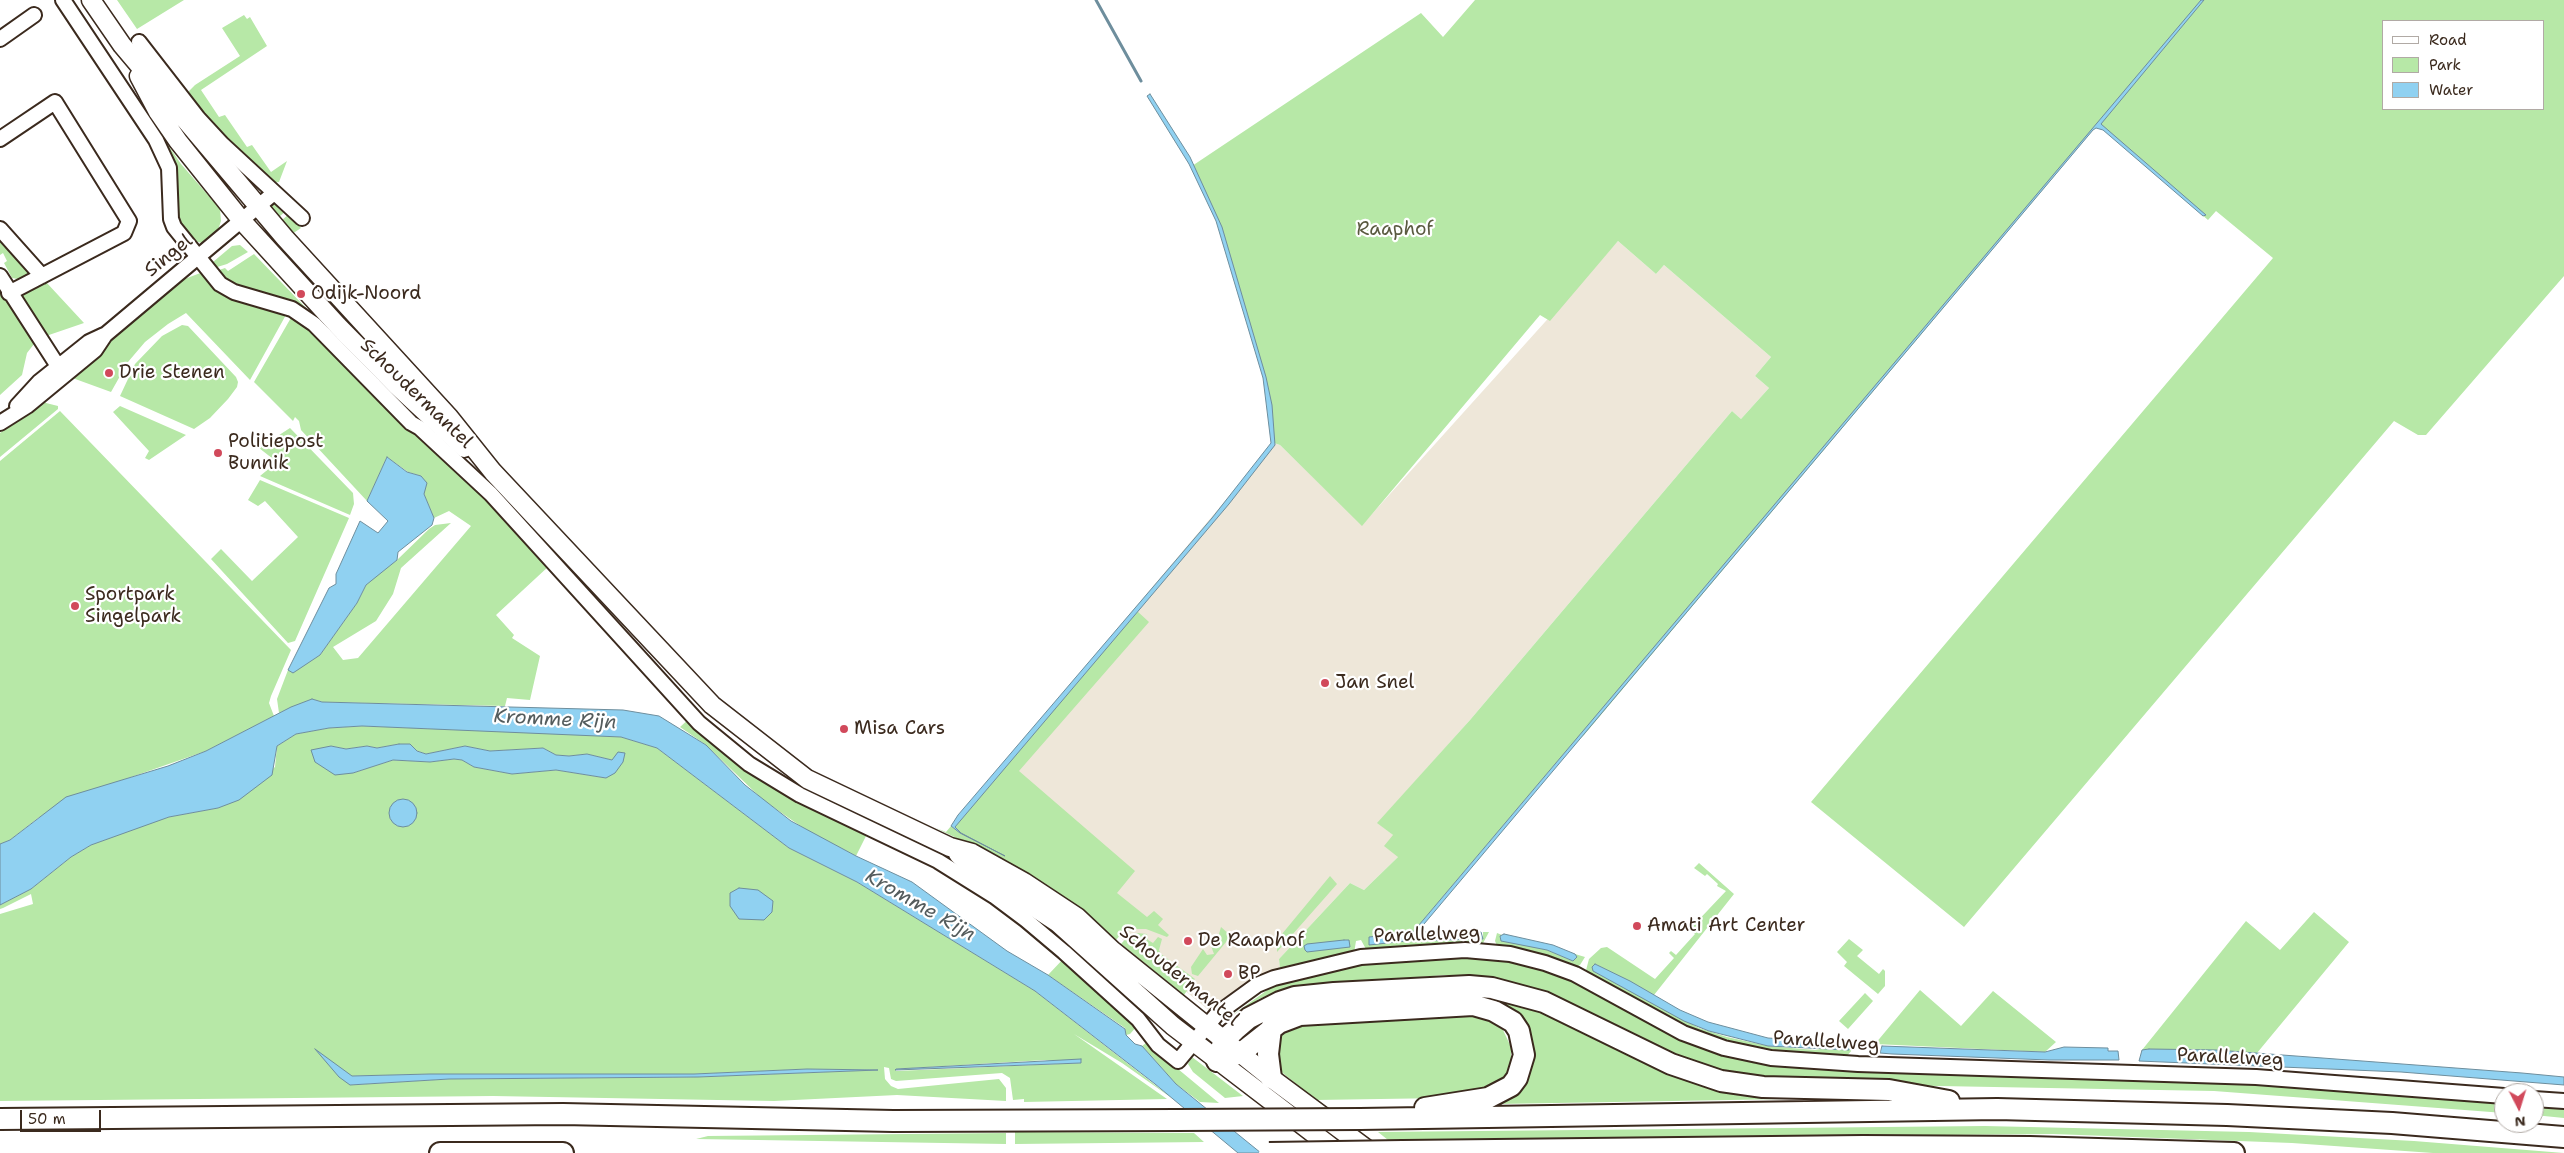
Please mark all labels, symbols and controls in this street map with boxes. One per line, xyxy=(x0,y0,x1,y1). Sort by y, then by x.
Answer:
legend xyxy=(2382,20,2544,110)
text: Road xyxy=(2429,30,2467,50)
text: Park xyxy=(2429,55,2461,75)
text: Water xyxy=(2429,80,2473,100)
park label: Raaphof xyxy=(1357,219,1433,241)
street label: Singel xyxy=(140,230,198,282)
place label: Odijk-Noord xyxy=(311,283,421,305)
marker: Odijk-Noord xyxy=(295,288,307,300)
street label: Schoudermantel xyxy=(355,334,477,454)
place label: Drie Stenen xyxy=(119,362,225,384)
marker: Drie Stenen xyxy=(103,367,115,379)
place label: Politiepost Bunnik xyxy=(228,431,324,475)
marker: Politiepost Bunnik xyxy=(212,447,224,459)
place label: Sportpark Singelpark xyxy=(85,584,181,628)
marker: Sportpark Singelpark xyxy=(69,600,81,612)
place label: Jan Snel xyxy=(1335,672,1414,694)
marker: Jan Snel xyxy=(1319,677,1331,689)
water label: Kromme Rijn xyxy=(493,705,617,735)
place label: Misa Cars xyxy=(854,718,945,740)
marker: Misa Cars xyxy=(838,723,850,735)
water label: Kromme Rijn xyxy=(861,865,979,947)
place label: Amati Art Center xyxy=(1647,915,1805,937)
marker: Amati Art Center xyxy=(1631,920,1643,932)
street label: Schoudermantel xyxy=(1114,921,1244,1031)
street label: Parallelweg xyxy=(1373,922,1481,948)
place label: De Raaphof xyxy=(1198,930,1304,952)
marker: De Raaphof xyxy=(1182,935,1194,947)
place label: BP xyxy=(1238,963,1260,985)
marker: BP xyxy=(1222,968,1234,980)
street label: Parallelweg xyxy=(1772,1027,1880,1057)
street label: Parallelweg xyxy=(2176,1044,2284,1072)
north arrow xyxy=(2494,1083,2544,1133)
scale bar xyxy=(22,1100,104,1132)
text: 50 m xyxy=(28,1109,66,1129)
text: N xyxy=(2514,1112,2527,1131)

